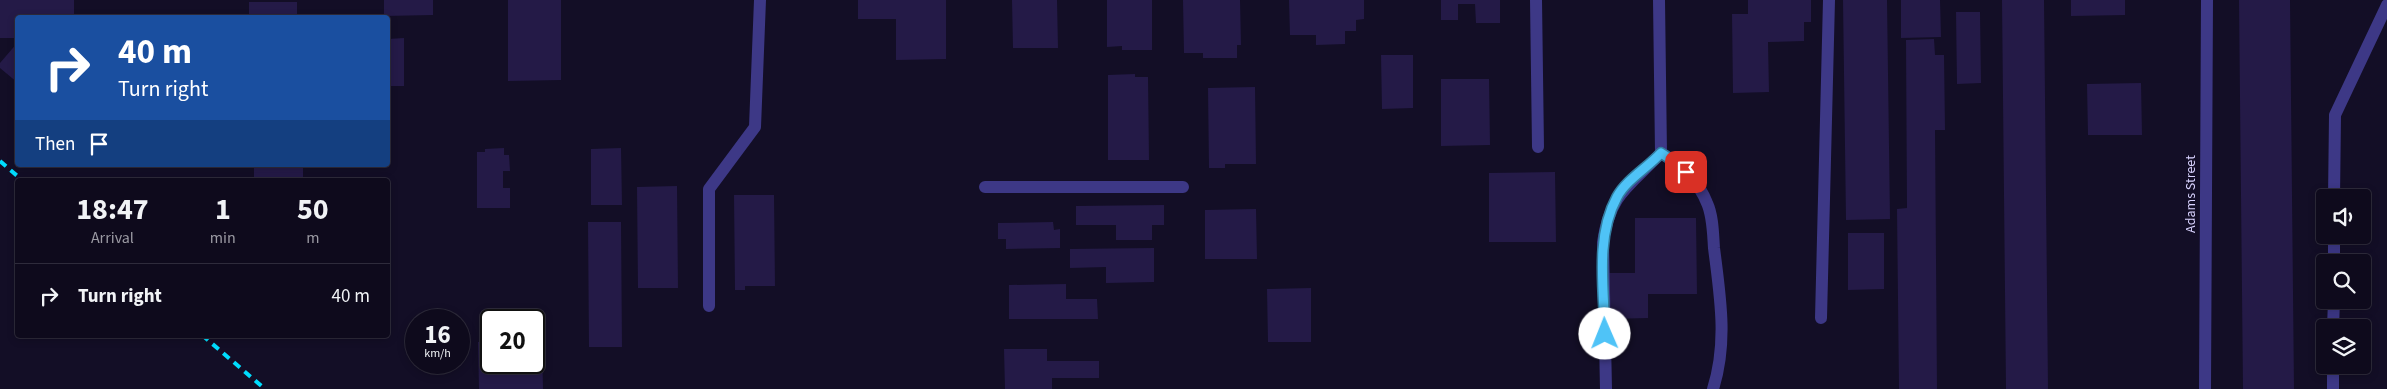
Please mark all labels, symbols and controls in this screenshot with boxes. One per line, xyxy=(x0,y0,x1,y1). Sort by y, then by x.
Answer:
text: 40 m xyxy=(118,27,192,77)
icon: right xyxy=(35,35,100,100)
text: Turn right xyxy=(118,73,208,105)
icon: arrive xyxy=(85,130,113,158)
text: Then xyxy=(35,131,75,158)
pin xyxy=(1665,151,1707,193)
street label: Adams Street xyxy=(2181,155,2201,233)
icon: arrive xyxy=(1672,158,1700,186)
text: 18:47 xyxy=(76,188,149,231)
text: 1 xyxy=(215,188,231,231)
text: 50 xyxy=(297,188,329,231)
map controls xyxy=(2316,189,2371,374)
button: sound xyxy=(2316,189,2371,244)
text: Arrival xyxy=(91,227,134,249)
text: min xyxy=(210,227,236,249)
text: m xyxy=(306,227,320,249)
button: search xyxy=(2316,254,2371,309)
icon: right xyxy=(35,282,63,310)
text: Turn right xyxy=(78,283,162,310)
text: 40 m xyxy=(332,283,370,310)
position arrow xyxy=(1578,307,1630,359)
speed limit sign: 20 xyxy=(480,309,545,374)
text: 16 xyxy=(424,317,451,353)
button: layers xyxy=(2316,319,2371,374)
text: km/h xyxy=(424,345,451,362)

